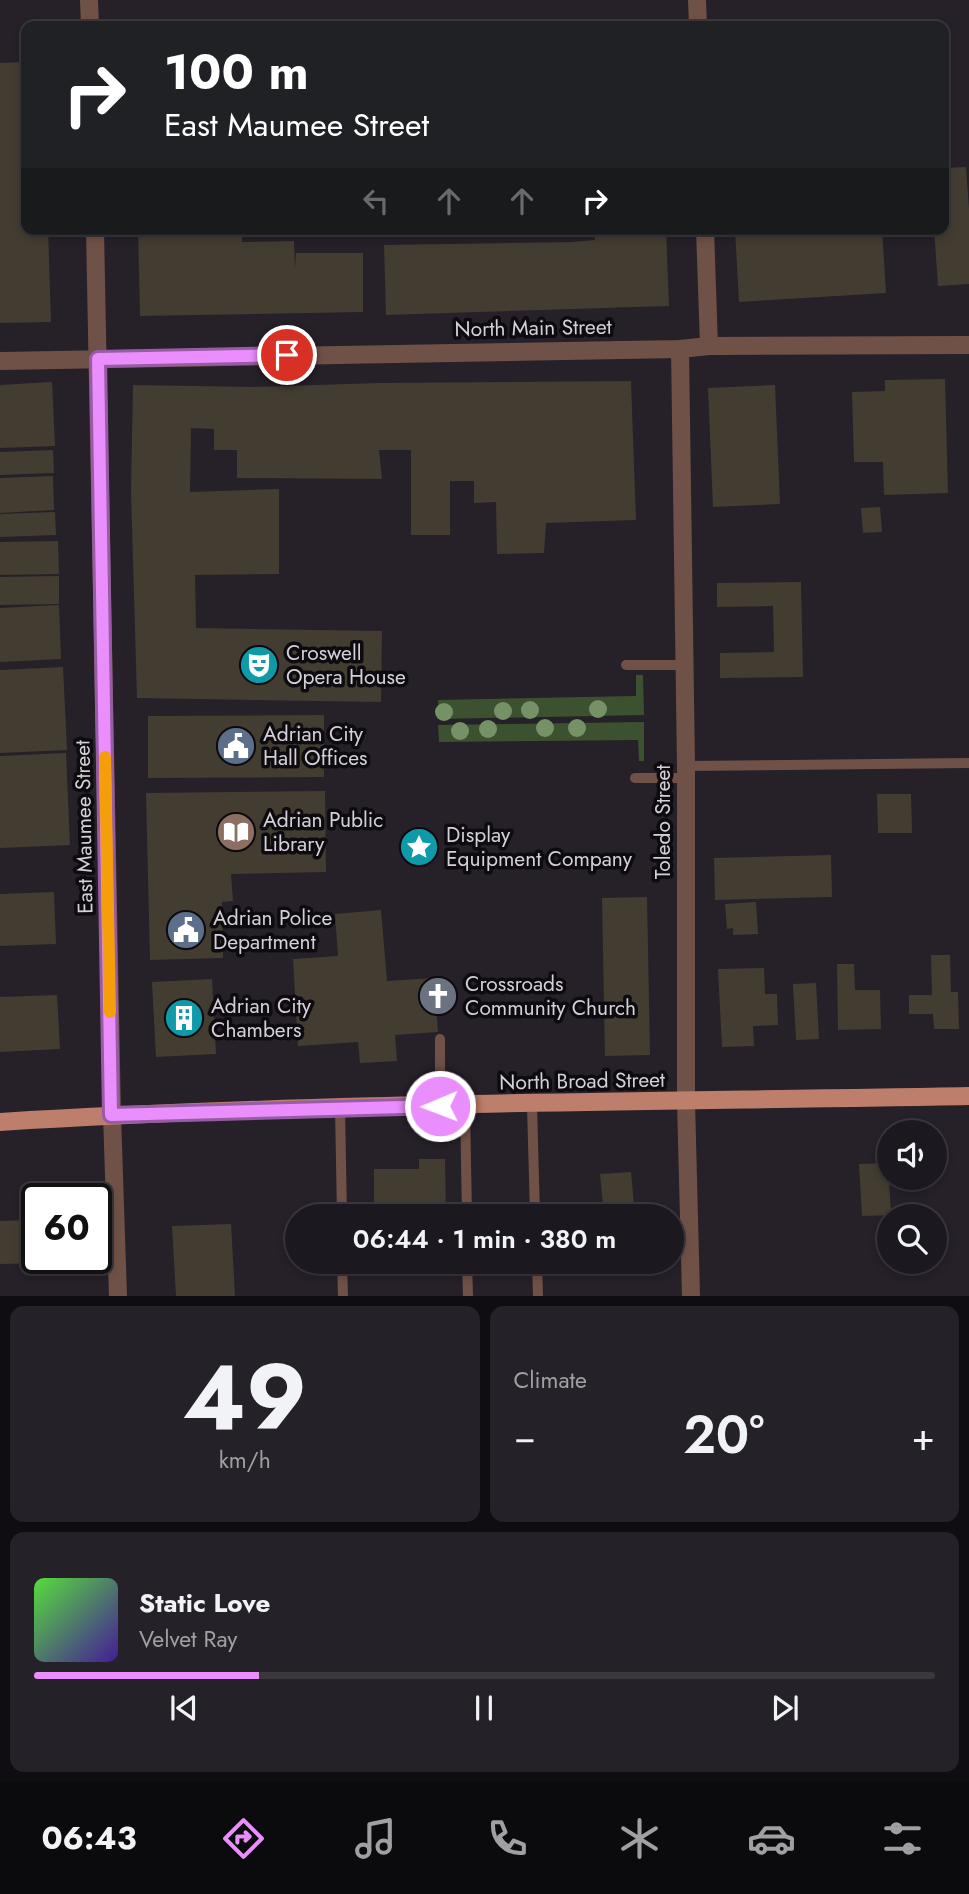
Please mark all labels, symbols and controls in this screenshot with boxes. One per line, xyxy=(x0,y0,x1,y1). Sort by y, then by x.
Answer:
text: 100 m xyxy=(164,37,309,107)
icon: right xyxy=(49,49,140,140)
text: East Maumee Street xyxy=(164,102,429,148)
icon: left xyxy=(357,182,395,220)
icon: ahead xyxy=(430,182,468,220)
icon: ahead xyxy=(503,182,541,220)
icon: right xyxy=(576,182,614,220)
street label: North Main Street xyxy=(454,312,612,344)
pin xyxy=(257,325,317,385)
icon: arrive xyxy=(268,336,306,374)
place label: Croswell Opera House xyxy=(286,638,406,692)
theatre icon: Croswell Opera House xyxy=(238,644,280,686)
place label: Adrian City Hall Offices xyxy=(263,719,367,773)
public building icon: Adrian City Hall Offices xyxy=(215,725,257,767)
street label: East Maumee Street xyxy=(67,740,101,914)
street label: Toledo Street xyxy=(648,765,678,879)
place label: Adrian Public Library xyxy=(263,805,383,859)
library icon: Adrian Public Library xyxy=(215,811,257,853)
place label: Display Equipment Company xyxy=(446,820,633,874)
place icon: Display Equipment Company xyxy=(398,826,440,868)
place label: Adrian Police Department xyxy=(213,903,333,957)
public building icon: Adrian Police Department xyxy=(165,909,207,951)
place label: Crossroads Community Church xyxy=(465,969,636,1023)
church icon: Crossroads Community Church xyxy=(417,975,459,1017)
place label: Adrian City Chambers xyxy=(211,991,312,1045)
building icon: Adrian City Chambers xyxy=(163,997,205,1039)
street label: North Broad Street xyxy=(499,1065,665,1097)
position arrow xyxy=(403,1069,477,1143)
map controls xyxy=(877,1120,947,1274)
button: sound xyxy=(877,1120,947,1190)
speed limit sign: 60 xyxy=(21,1183,112,1274)
button: search xyxy=(877,1204,947,1274)
text: 06:44 · 1 min · 380 m xyxy=(353,1220,616,1258)
text: 49 xyxy=(183,1332,307,1463)
text: Climate xyxy=(514,1363,587,1397)
text: 20° xyxy=(683,1397,764,1473)
text: − xyxy=(514,1409,536,1464)
text: + xyxy=(912,1409,935,1464)
text: km/h xyxy=(219,1443,271,1477)
text: Static Love xyxy=(139,1584,271,1622)
text: Velvet Ray xyxy=(139,1622,237,1656)
icon: previous xyxy=(165,1689,203,1727)
icon: pause xyxy=(465,1689,503,1727)
icon: next xyxy=(766,1689,804,1727)
icon: directions xyxy=(219,1814,268,1863)
icon: music xyxy=(351,1814,400,1863)
icon: phone xyxy=(483,1814,532,1863)
icon: climate xyxy=(615,1814,664,1863)
icon: car xyxy=(747,1814,796,1863)
icon: filters xyxy=(878,1814,927,1863)
text: 06:43 xyxy=(41,1815,137,1861)

